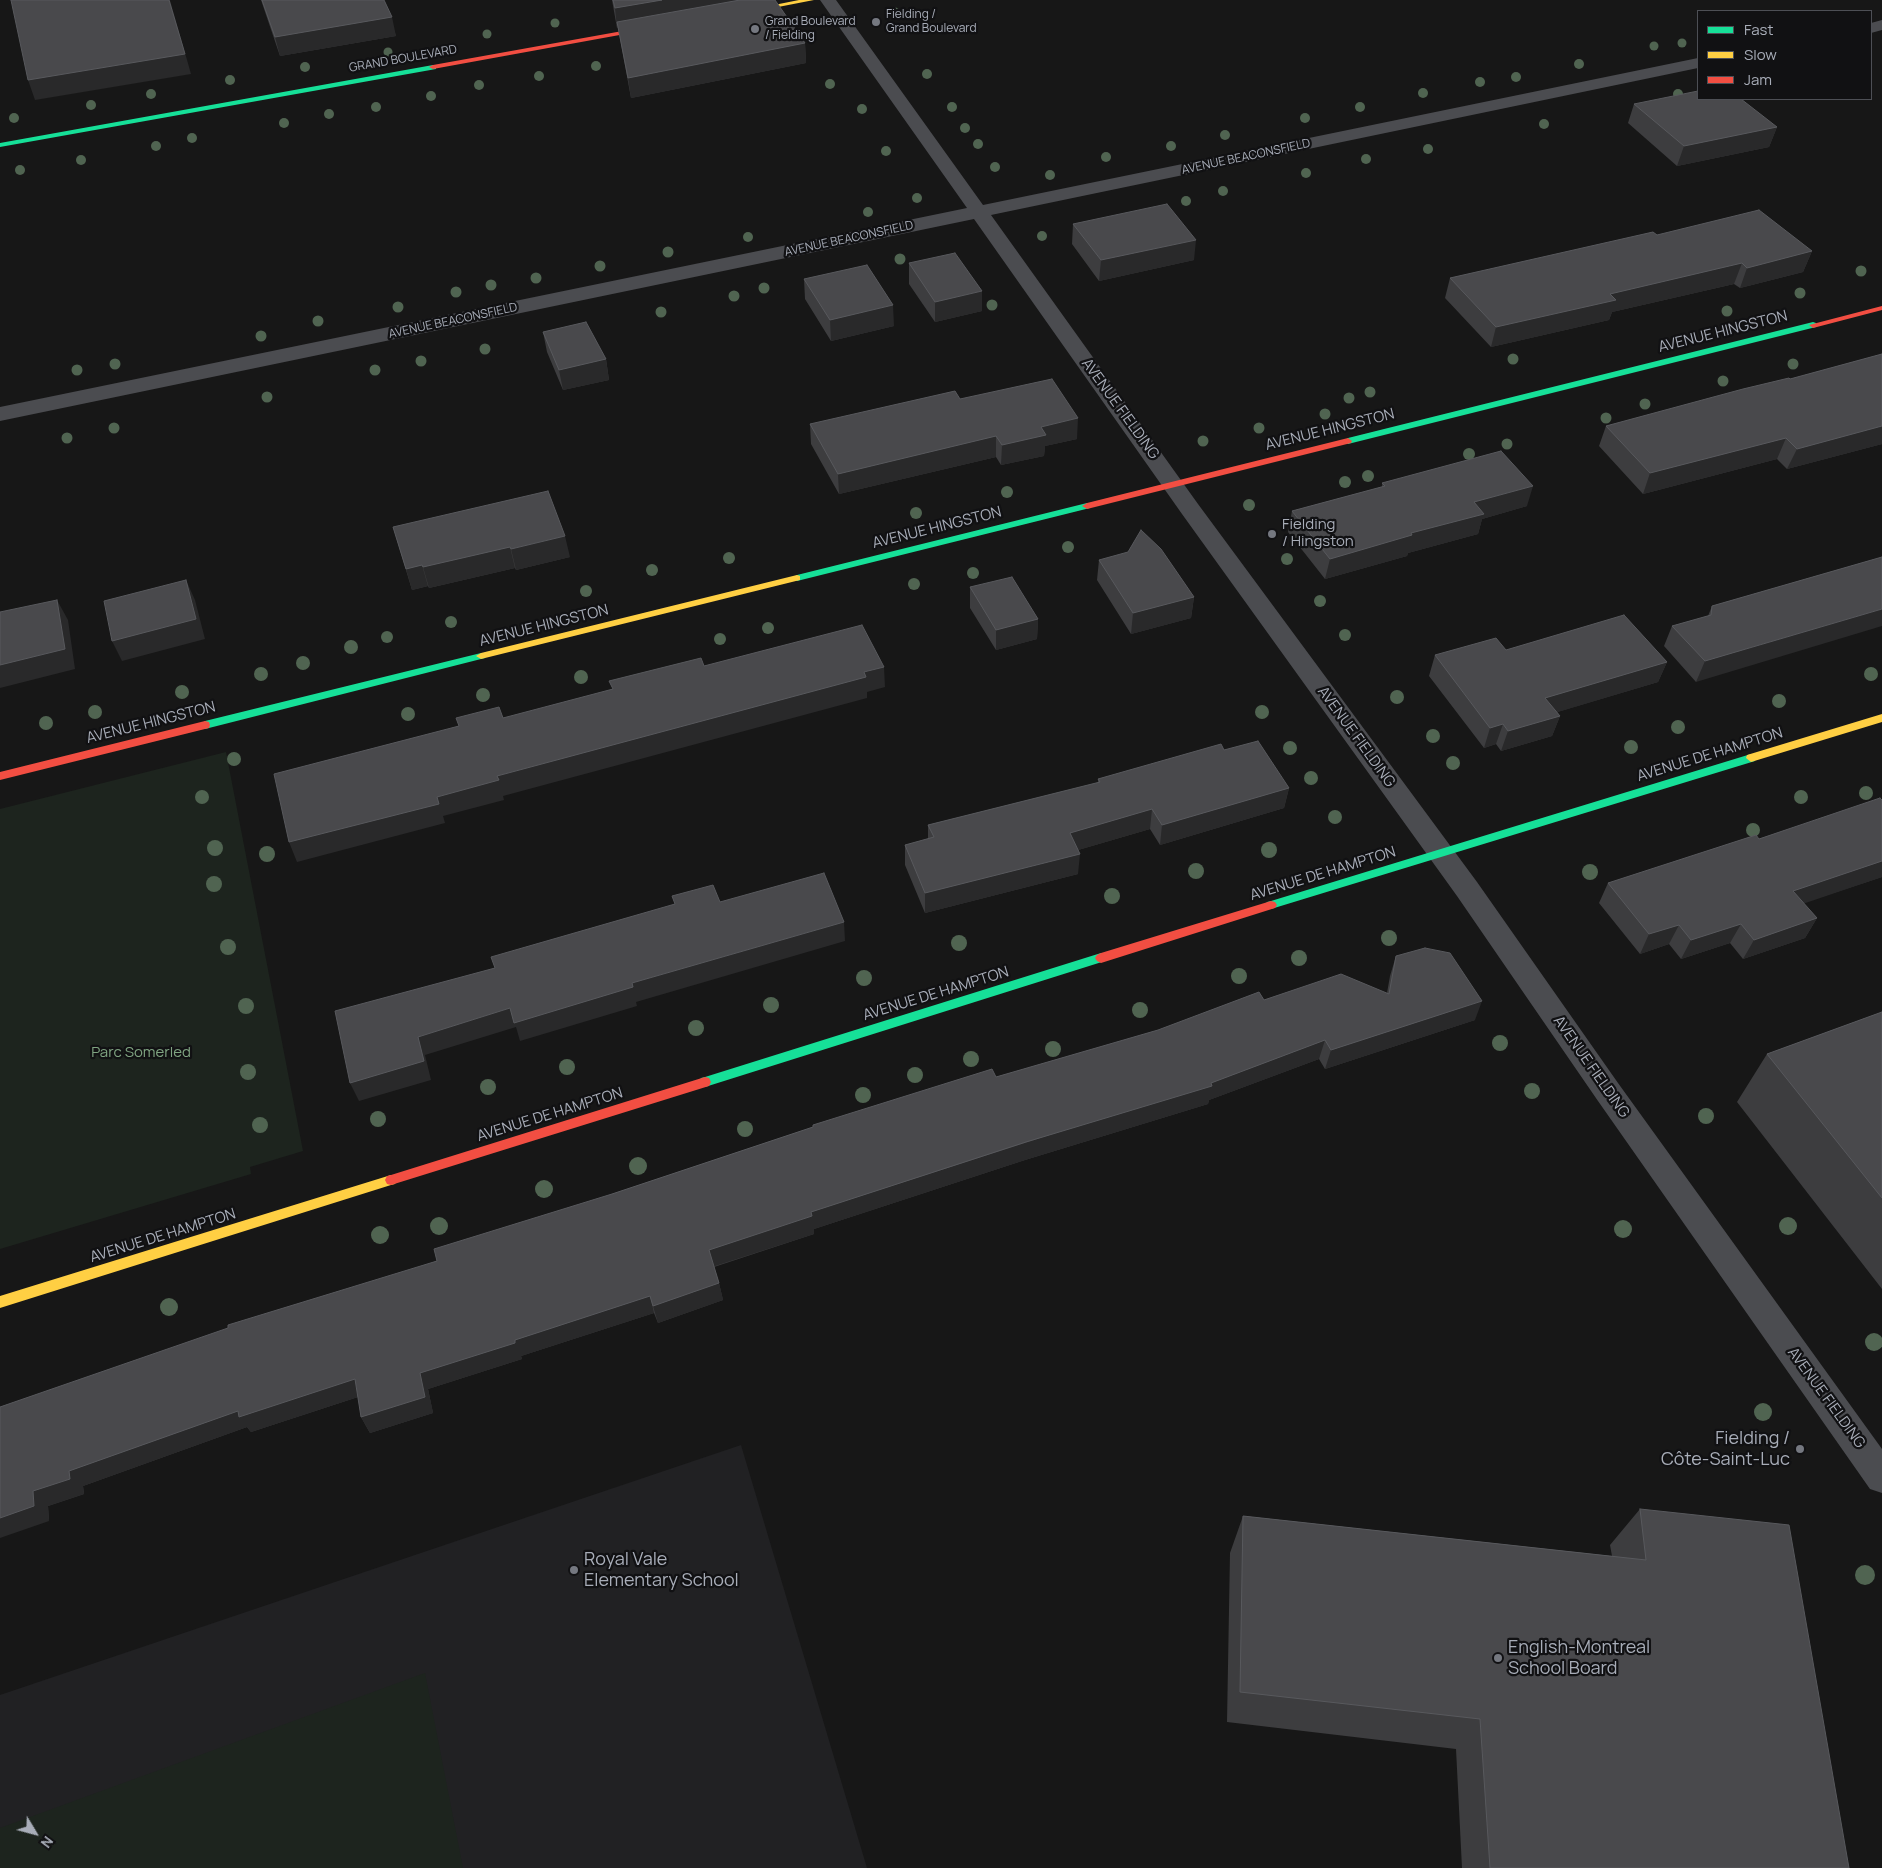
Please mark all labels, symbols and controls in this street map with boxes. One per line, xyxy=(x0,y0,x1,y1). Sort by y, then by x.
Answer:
place label: Fielding / Grand Boulevard xyxy=(886,8,977,36)
legend xyxy=(1697,10,1872,100)
place label: Grand Boulevard / Fielding xyxy=(765,15,856,43)
marker: Fielding / Grand Boulevard xyxy=(870,16,882,28)
text: Fast xyxy=(1744,19,1773,40)
marker: Grand Boulevard / Fielding xyxy=(749,23,761,35)
street label: GRAND BOULEVARD xyxy=(348,42,458,76)
text: Slow xyxy=(1744,44,1777,65)
text: Jam xyxy=(1744,69,1772,90)
street label: AVENUE BEACONSFIELD xyxy=(1180,136,1312,178)
street label: AVENUE BEACONSFIELD xyxy=(783,218,915,260)
street label: AVENUE BEACONSFIELD xyxy=(387,300,519,342)
street label: AVENUE HINGSTON xyxy=(1657,307,1789,357)
street label: AVENUE FIELDING xyxy=(1077,355,1163,463)
street label: AVENUE HINGSTON xyxy=(1264,405,1396,455)
street label: AVENUE HINGSTON xyxy=(871,503,1003,553)
place label: Fielding / Hingston xyxy=(1282,516,1354,551)
marker: Fielding / Hingston xyxy=(1266,528,1278,540)
street label: AVENUE HINGSTON xyxy=(478,601,610,651)
street label: AVENUE FIELDING xyxy=(1313,683,1399,791)
street label: AVENUE HINGSTON xyxy=(85,698,217,748)
street label: AVENUE DE HAMPTON xyxy=(1635,724,1785,786)
street label: AVENUE DE HAMPTON xyxy=(1248,843,1398,905)
street label: AVENUE DE HAMPTON xyxy=(861,963,1011,1025)
street label: AVENUE FIELDING xyxy=(1549,1013,1633,1121)
park label: Parc Somerled xyxy=(91,1044,191,1062)
street label: AVENUE DE HAMPTON xyxy=(475,1084,625,1146)
street label: AVENUE DE HAMPTON xyxy=(88,1205,238,1267)
street label: AVENUE FIELDING xyxy=(1783,1344,1869,1452)
place label: Fielding / Côte-Saint-Luc xyxy=(1661,1428,1790,1470)
marker: Fielding / Côte-Saint-Luc xyxy=(1794,1443,1806,1455)
place label: Royal Vale Elementary School xyxy=(584,1549,739,1592)
marker: Royal Vale Elementary School xyxy=(568,1564,580,1576)
place label: English-Montreal School Board xyxy=(1508,1637,1650,1680)
marker: English-Montreal School Board xyxy=(1492,1652,1504,1664)
north arrow xyxy=(10,1808,60,1858)
text: N xyxy=(37,1833,58,1852)

